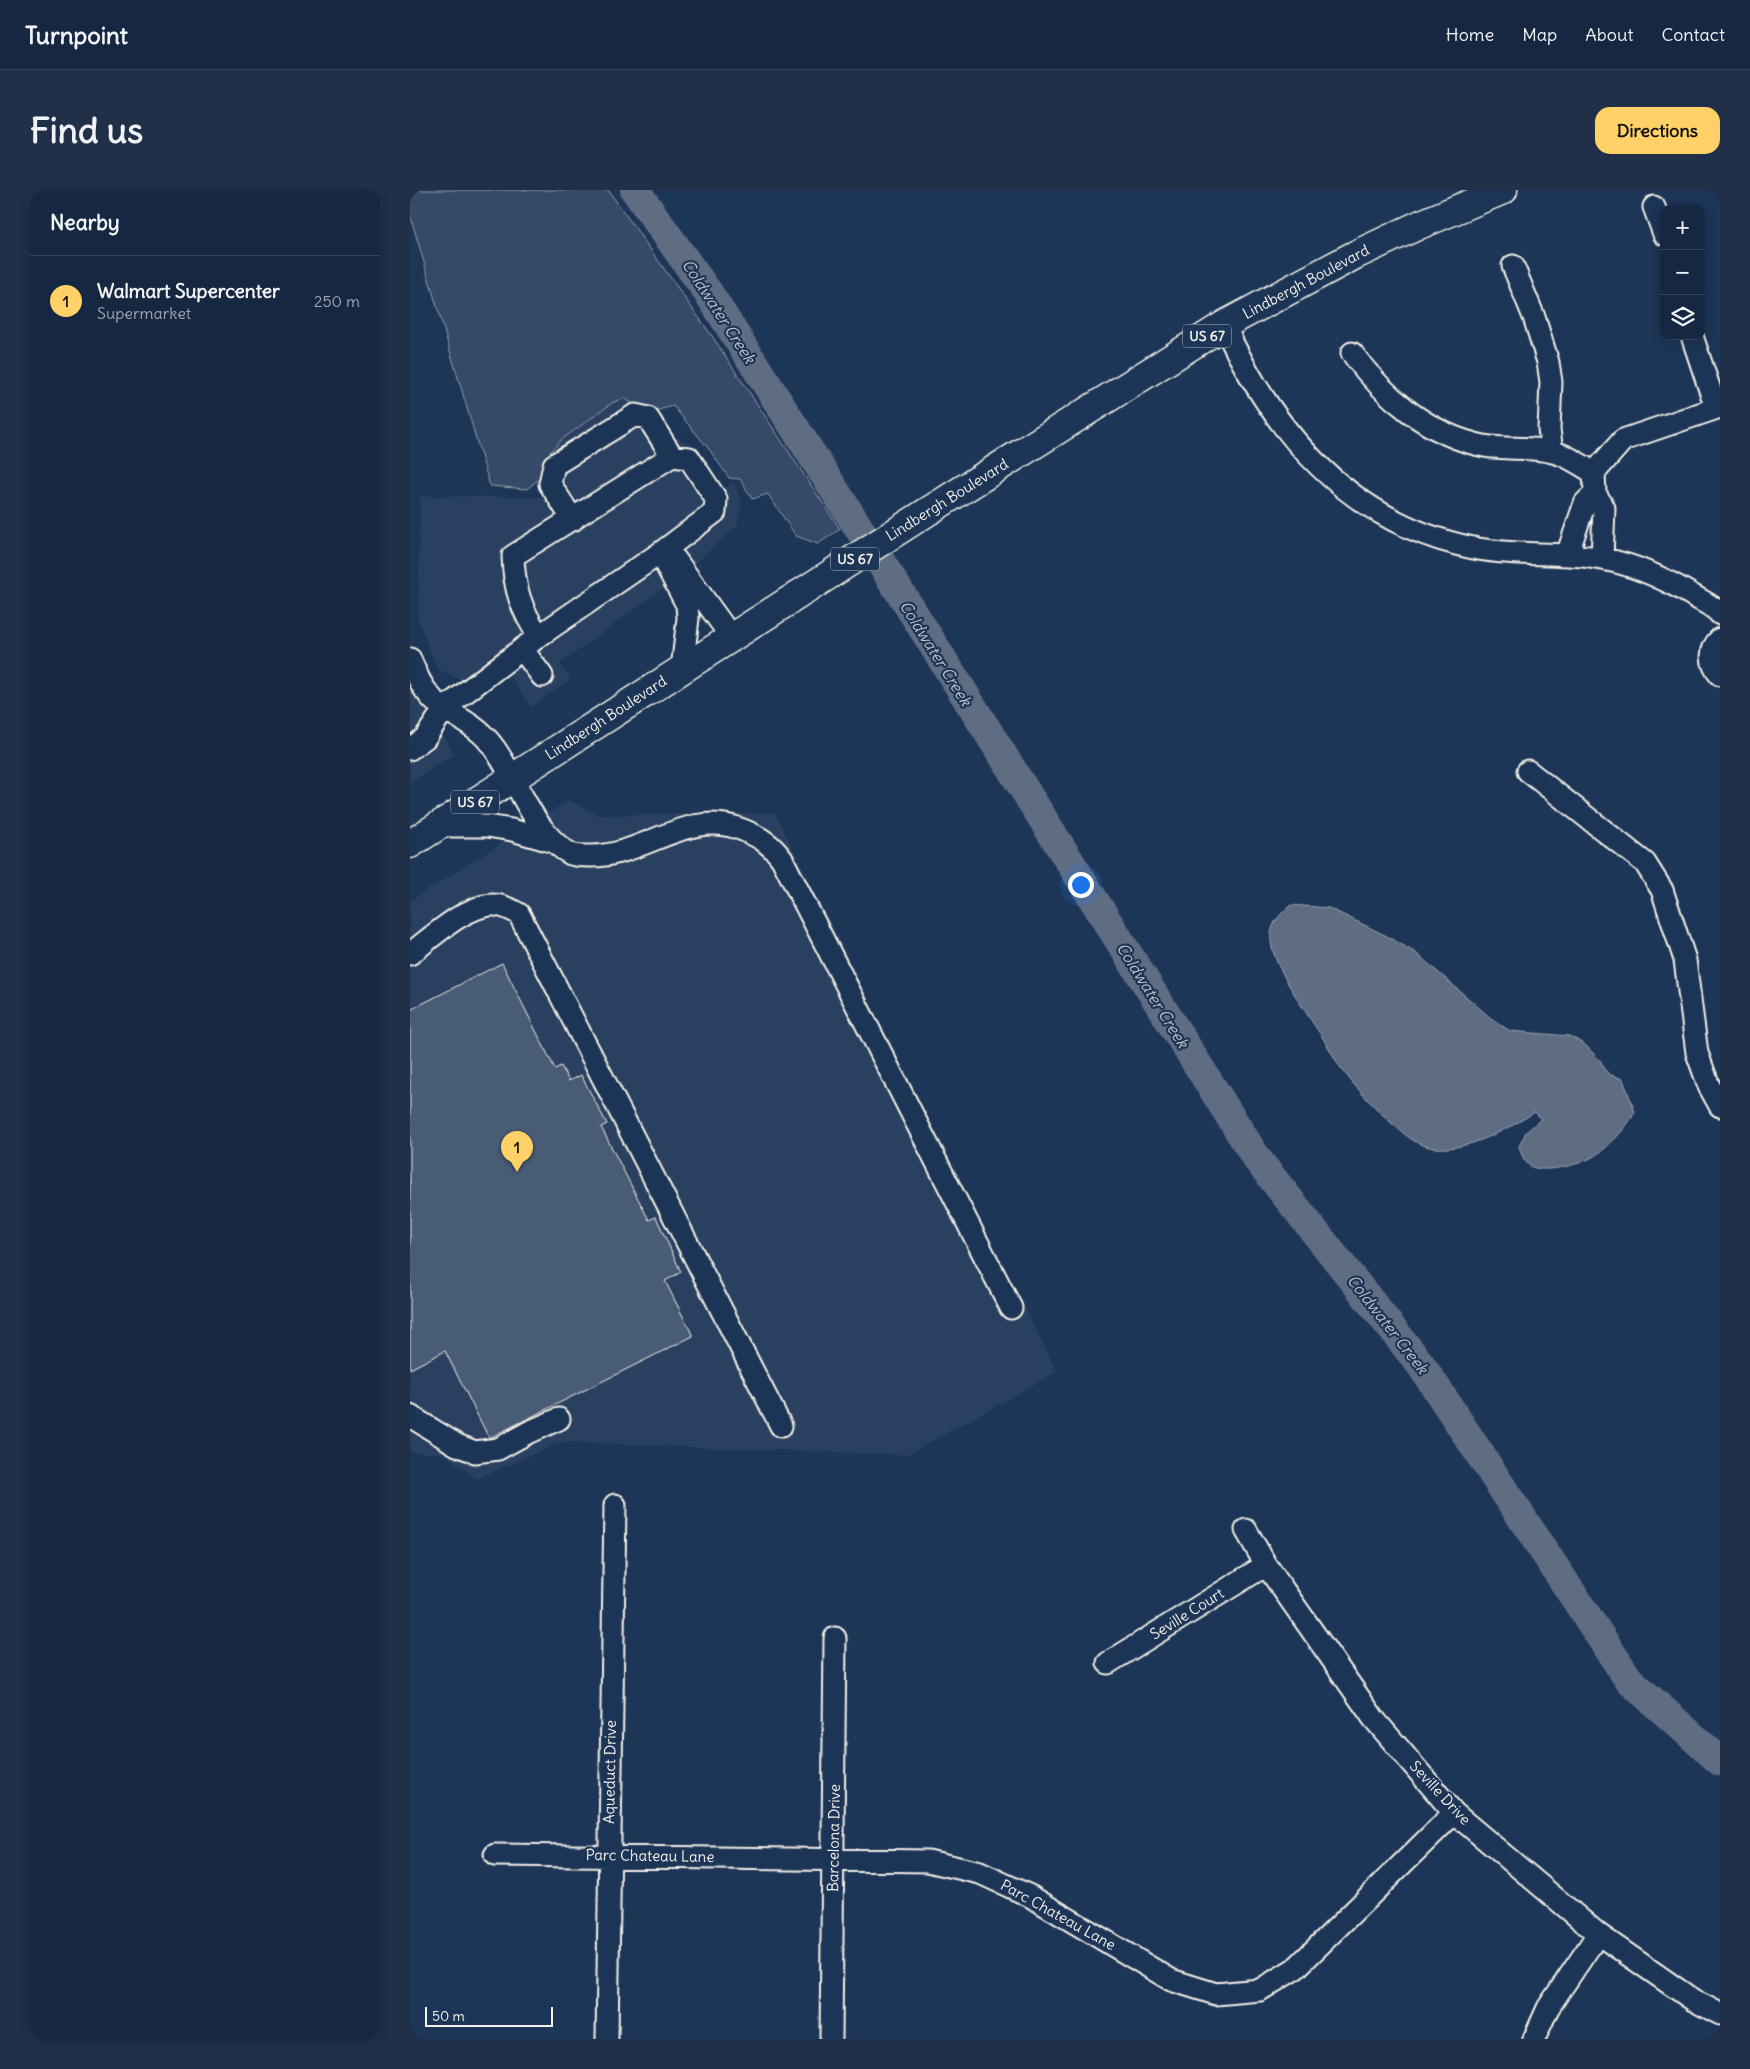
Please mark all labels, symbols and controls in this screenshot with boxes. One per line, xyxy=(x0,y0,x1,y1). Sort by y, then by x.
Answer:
text: Turnpoint xyxy=(25,20,128,50)
text: Home xyxy=(1446,23,1494,46)
text: Map xyxy=(1522,23,1557,46)
text: About xyxy=(1585,23,1633,46)
text: Contact xyxy=(1661,23,1725,46)
button: Directions xyxy=(1595,107,1720,154)
text: Find us xyxy=(30,108,143,152)
map controls xyxy=(1660,205,1705,340)
button: + xyxy=(1660,205,1705,250)
text: Nearby xyxy=(50,209,120,236)
street label: Lindbergh Boulevard xyxy=(1239,240,1373,323)
button: − xyxy=(1660,250,1705,295)
water label: Coldwater Creek xyxy=(678,255,761,368)
text: Walmart Supercenter xyxy=(97,279,280,303)
text: 1 xyxy=(63,291,69,311)
text: 250 m xyxy=(314,291,360,311)
button: layers xyxy=(1660,295,1705,340)
text: Supermarket xyxy=(97,303,191,323)
road number: US 67 xyxy=(1183,324,1231,348)
street label: Lindbergh Boulevard xyxy=(882,454,1012,545)
road number: US 67 xyxy=(831,548,879,570)
water label: Coldwater Creek xyxy=(896,597,977,711)
street label: Lindbergh Boulevard xyxy=(541,671,670,764)
road number: US 67 xyxy=(451,790,499,814)
your location xyxy=(1068,872,1094,898)
water label: Coldwater Creek xyxy=(1113,939,1194,1053)
pin: 1 xyxy=(501,1131,533,1172)
water label: Coldwater Creek xyxy=(1343,1271,1434,1379)
street label: Seville Court xyxy=(1146,1583,1227,1644)
street label: Aqueduct Drive xyxy=(599,1720,620,1824)
street label: Seville Drive xyxy=(1406,1757,1475,1829)
street label: Barcelona Drive xyxy=(823,1784,844,1892)
street label: Parc Chateau Lane xyxy=(586,1845,715,1866)
street label: Parc Chateau Lane xyxy=(997,1875,1119,1954)
scale bar xyxy=(425,2004,552,2027)
text: 50 m xyxy=(432,2007,465,2025)

